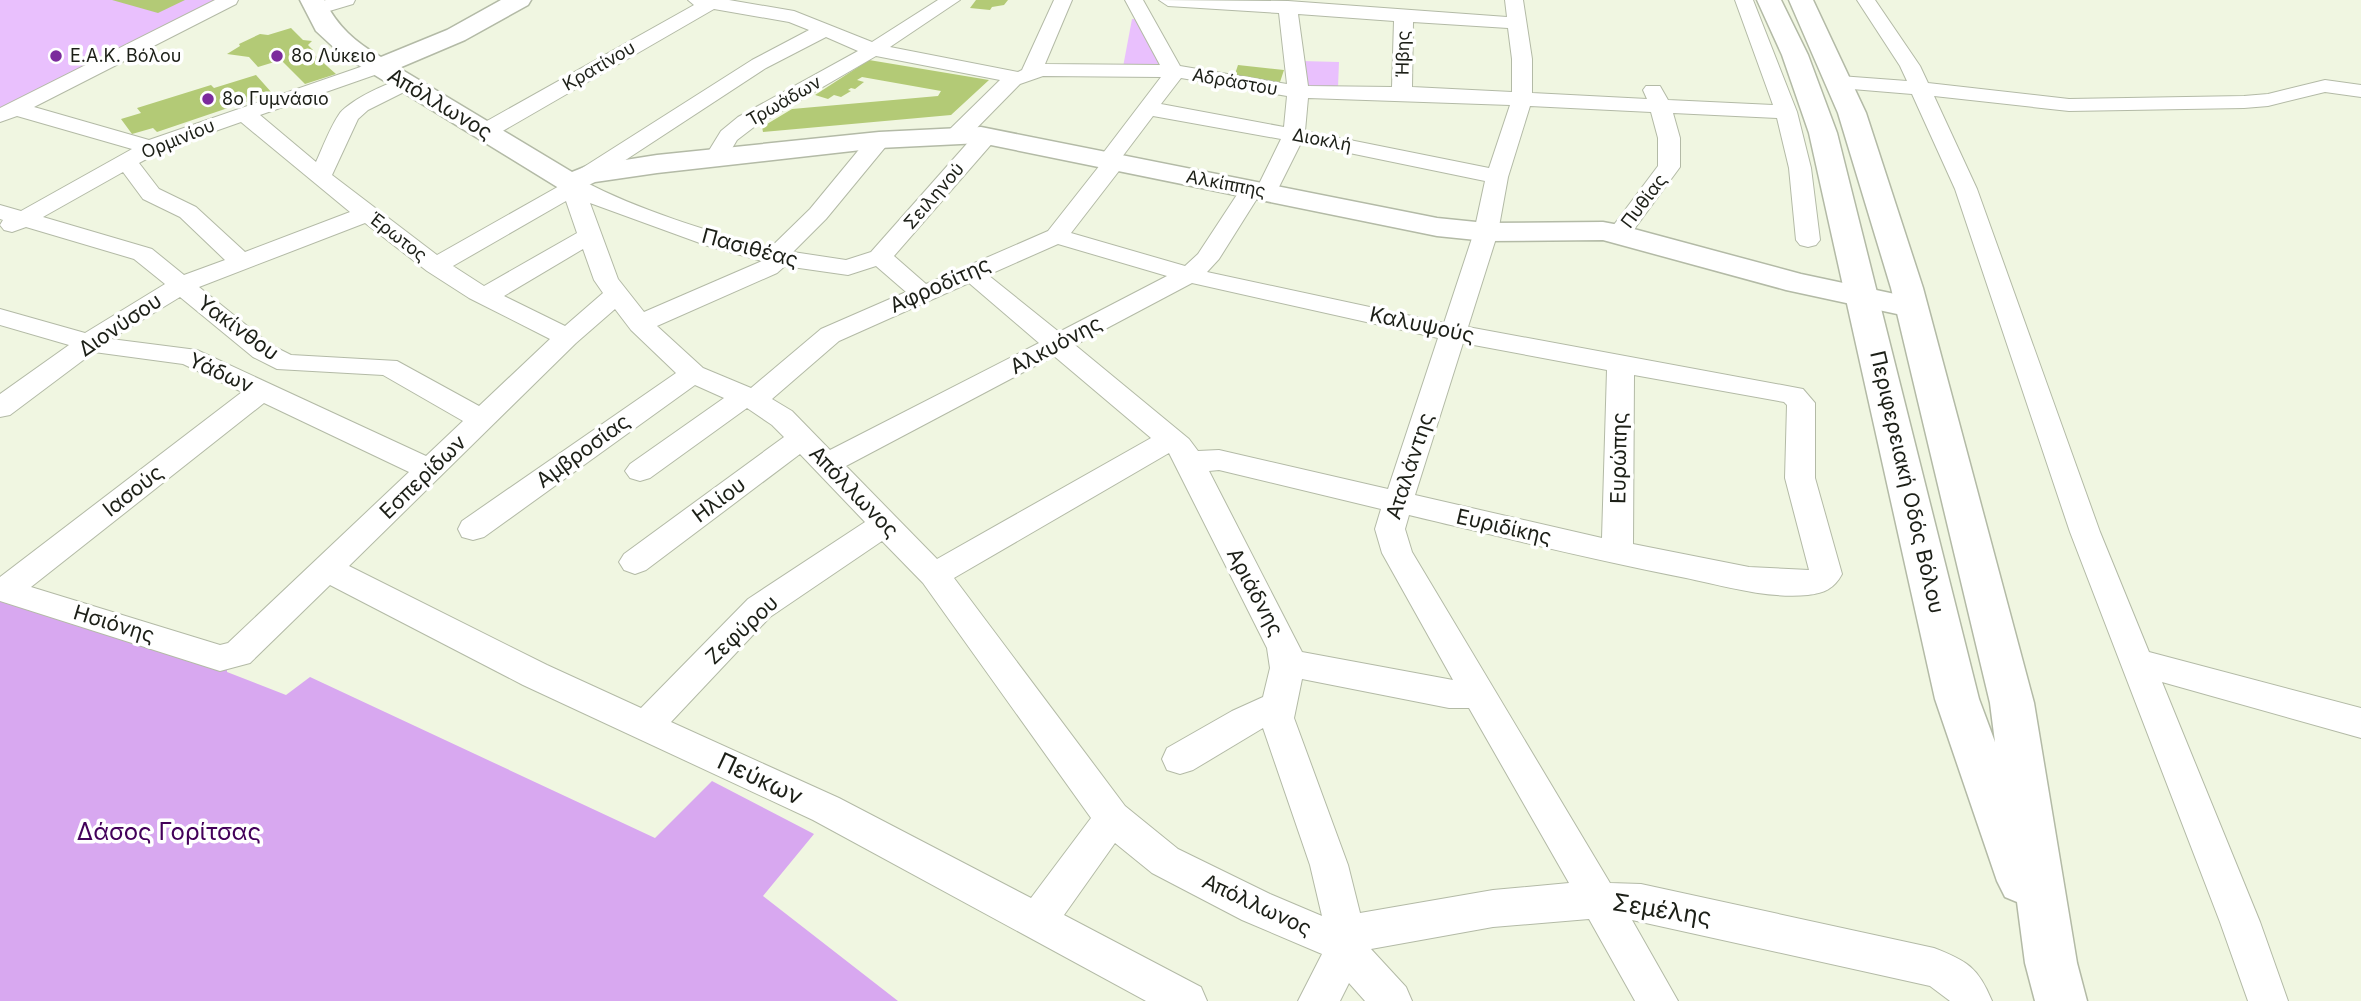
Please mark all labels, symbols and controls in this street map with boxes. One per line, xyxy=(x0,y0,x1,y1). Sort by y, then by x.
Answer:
street label: Ήβης xyxy=(1392,30,1413,78)
street label: Κρατίνου xyxy=(559,36,639,95)
place label: Ε.Α.Κ. Βόλου xyxy=(70,45,182,66)
place label: 8ο Λύκειο xyxy=(291,45,376,66)
marker: Ε.Α.Κ. Βόλου xyxy=(48,48,64,64)
marker: 8ο Λύκειο xyxy=(269,48,285,64)
street label: Απόλλωνος xyxy=(383,63,497,145)
street label: Αδράστου xyxy=(1191,64,1279,99)
street label: Τρωάδων xyxy=(743,71,825,130)
place label: 8ο Γυμνάσιο xyxy=(222,88,329,109)
marker: 8ο Γυμνάσιο xyxy=(200,91,216,107)
street label: Ορμινίου xyxy=(138,114,218,163)
street label: Διοκλή xyxy=(1291,124,1353,156)
street label: Σειληνού xyxy=(899,158,968,233)
street label: Αλκίππης xyxy=(1185,166,1268,202)
street label: Πυθίας xyxy=(1616,169,1671,232)
street label: Έρωτος xyxy=(365,207,432,266)
street label: Πασιθέας xyxy=(699,223,801,272)
street label: Αφροδίτης xyxy=(886,251,994,318)
street label: Διονύσου xyxy=(73,288,166,361)
street label: Υακίνθου xyxy=(193,290,284,365)
street label: Καλυψούς xyxy=(1367,301,1477,348)
street label: Αλκυόνης xyxy=(1006,310,1106,379)
street label: Υάδων xyxy=(185,347,257,398)
street label: Περιφερειακή Οδός Βόλου xyxy=(1865,348,1950,616)
street label: Αμβροσίας xyxy=(531,408,634,493)
street label: Αταλάντης xyxy=(1381,409,1438,522)
street label: Ευρώπης xyxy=(1605,412,1632,504)
street label: Εσπερίδων xyxy=(374,429,471,524)
street label: Απόλλωνος xyxy=(805,441,904,543)
street label: Ιασούς xyxy=(98,459,168,522)
street label: Ηλίου xyxy=(687,472,750,528)
street label: Ευριδίκης xyxy=(1454,503,1554,550)
street label: Αριάδνης xyxy=(1222,543,1289,640)
street label: Ζεφύρου xyxy=(700,590,783,669)
street label: Ησιόνης xyxy=(71,599,158,648)
street label: Πεύκων xyxy=(713,746,808,811)
park label: Δάσος Γορίτσας xyxy=(77,817,261,846)
street label: Απόλλωνος xyxy=(1199,868,1316,941)
street label: Σεμέλης xyxy=(1611,887,1714,932)

